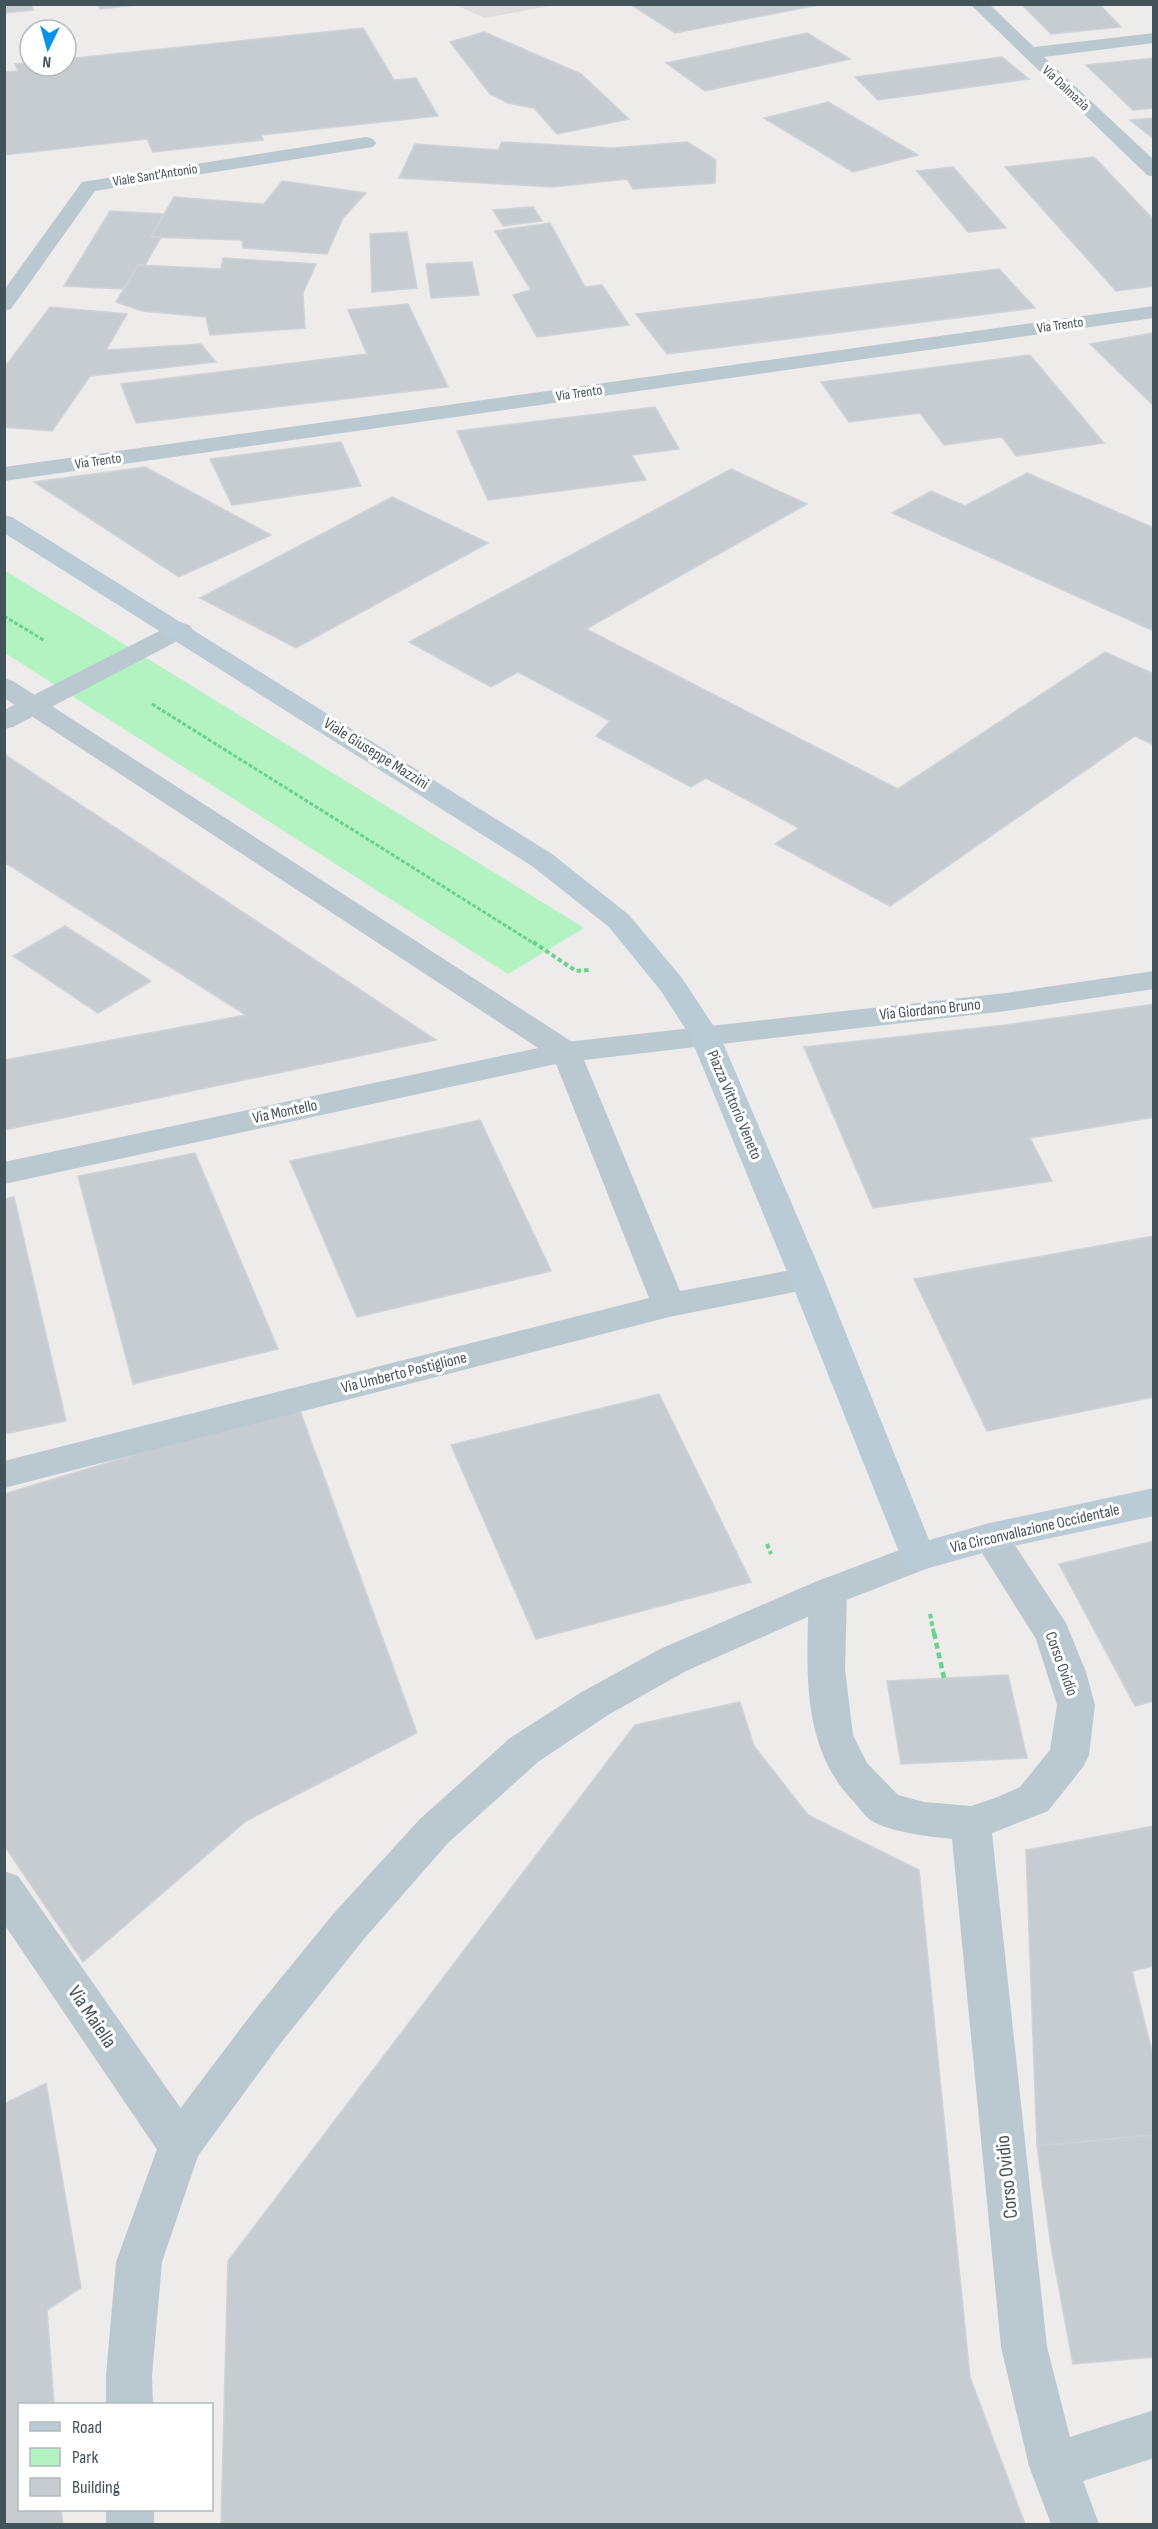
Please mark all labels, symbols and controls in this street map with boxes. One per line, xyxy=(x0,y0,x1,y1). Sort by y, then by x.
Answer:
north arrow xyxy=(18,18,78,78)
text: N xyxy=(42,52,52,71)
street label: Via Dalmazia xyxy=(1039,62,1093,114)
street label: Viale Sant'Antonio xyxy=(111,160,199,190)
street label: Via Trento xyxy=(1036,313,1084,337)
street label: Via Trento xyxy=(555,381,603,405)
street label: Via Trento xyxy=(74,449,122,473)
street label: Viale Giuseppe Mazzini xyxy=(320,714,432,794)
street label: Via Giordano Bruno xyxy=(878,995,982,1025)
street label: Piazza Vittorio Veneto xyxy=(702,1047,766,1163)
street label: Via Montello xyxy=(251,1096,319,1128)
street label: Via Umberto Postiglione xyxy=(339,1348,469,1398)
street label: Via Circonvallazione Occidentale xyxy=(948,1500,1122,1558)
street label: Corso Ovidio xyxy=(1041,1629,1081,1699)
street label: Via Maiella xyxy=(62,1981,122,2053)
street label: Corso Ovidio xyxy=(991,2134,1023,2220)
legend xyxy=(18,2403,213,2511)
text: Road xyxy=(72,2417,102,2438)
text: Park xyxy=(72,2447,98,2468)
text: Building xyxy=(72,2477,120,2498)

